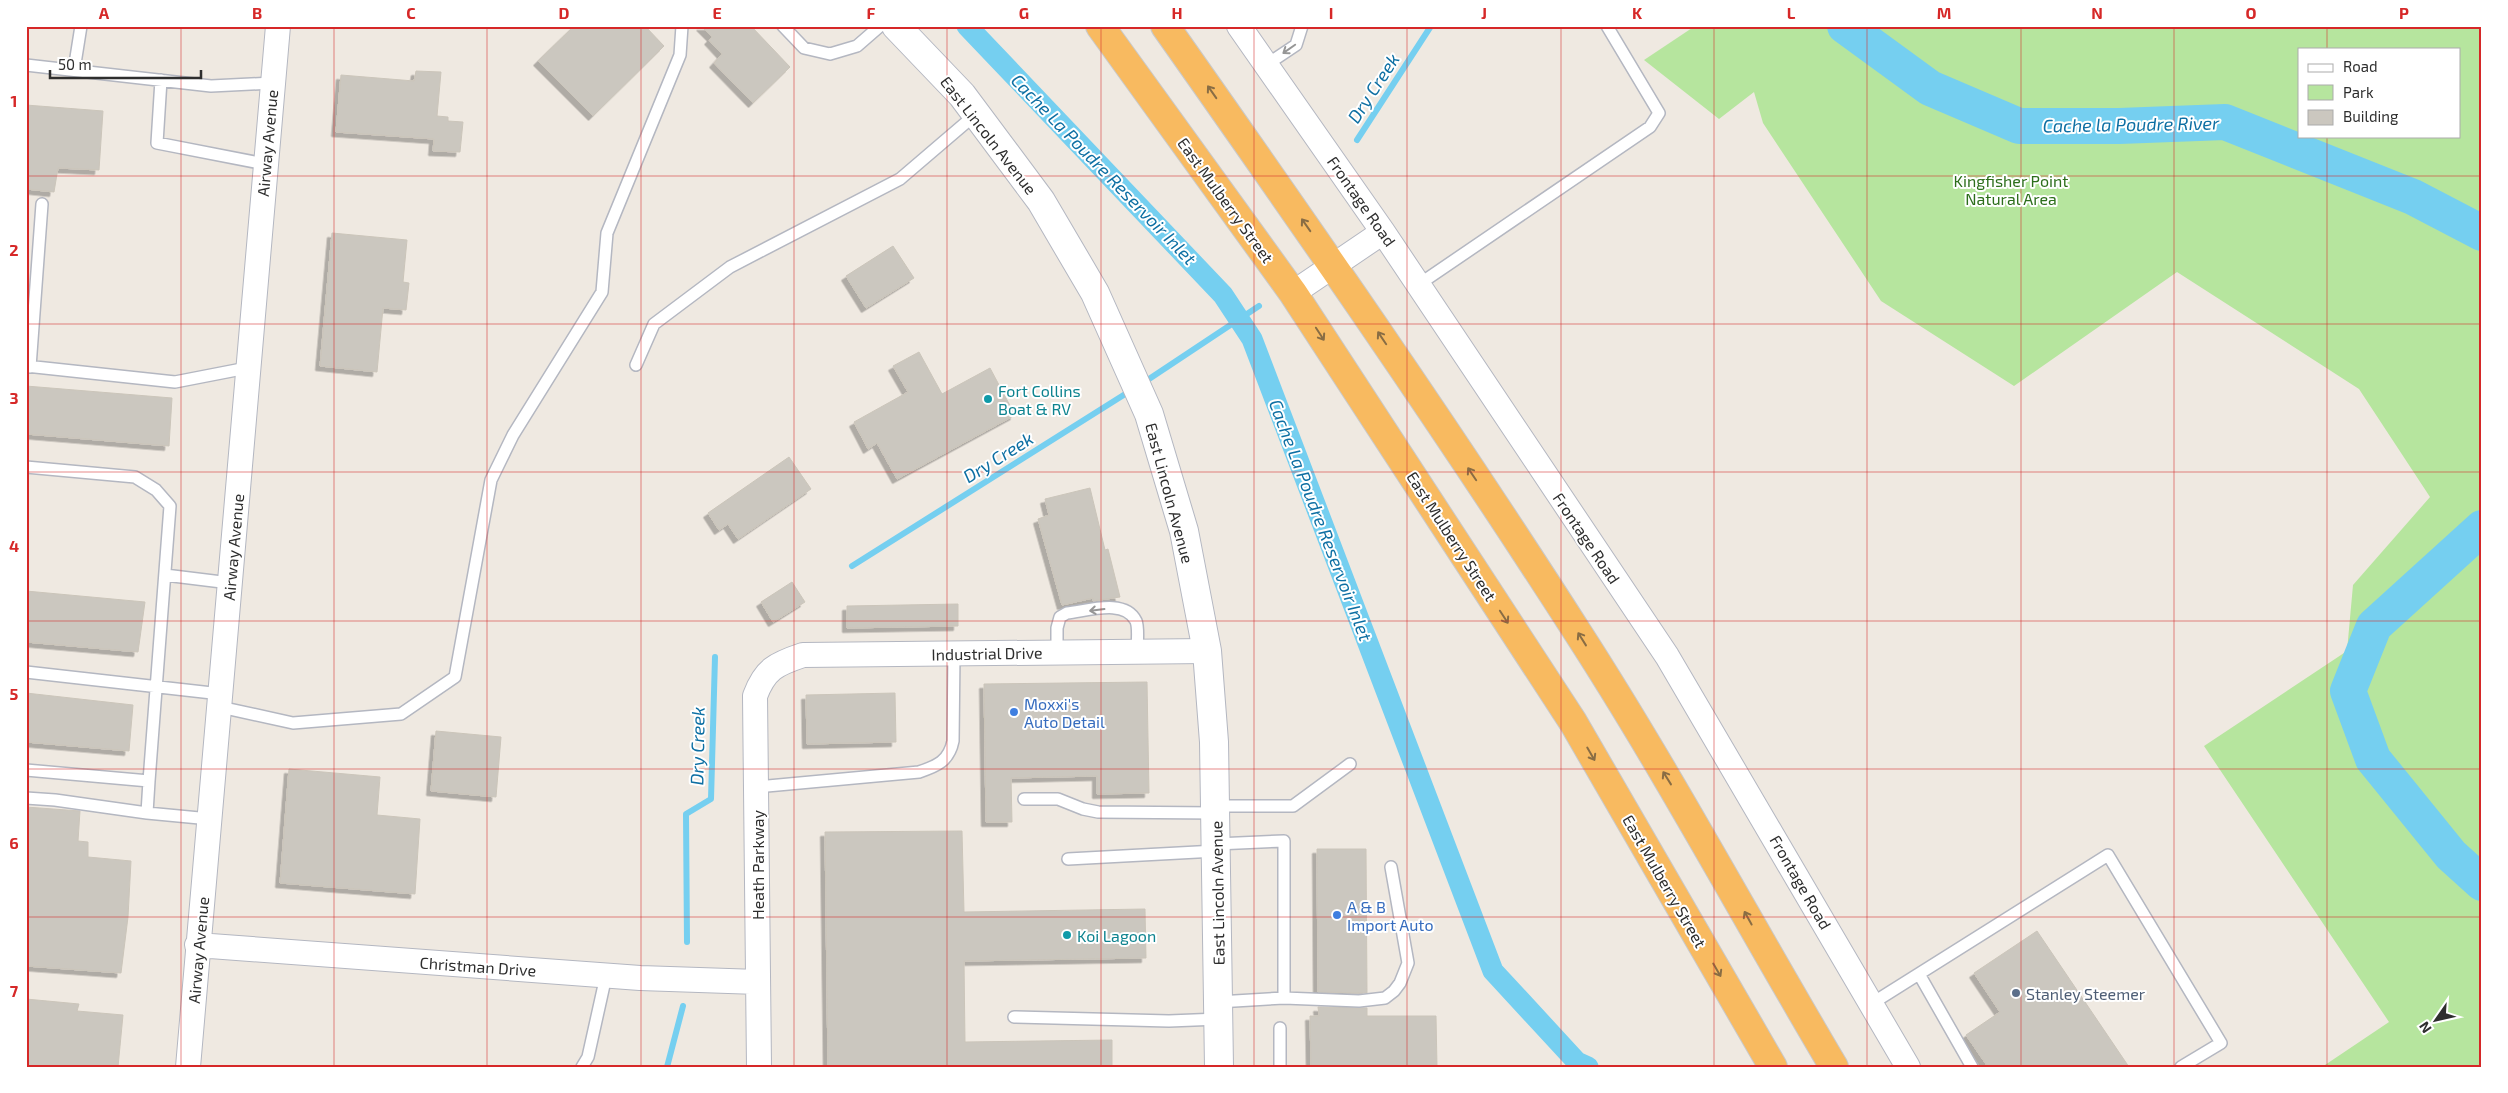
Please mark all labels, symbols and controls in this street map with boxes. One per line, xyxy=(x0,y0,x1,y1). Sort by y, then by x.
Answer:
text: A xyxy=(99,3,110,22)
text: B xyxy=(252,3,262,22)
text: C xyxy=(406,3,416,22)
text: D xyxy=(559,3,570,22)
text: E xyxy=(712,3,722,22)
text: F xyxy=(867,3,876,22)
text: G xyxy=(1019,3,1029,22)
text: H xyxy=(1171,3,1183,22)
text: I xyxy=(1329,3,1333,22)
text: J xyxy=(1481,3,1487,22)
text: K xyxy=(1632,3,1643,22)
text: L xyxy=(1787,3,1796,22)
text: M xyxy=(1937,3,1951,22)
text: N xyxy=(2091,3,2103,22)
text: O xyxy=(2245,3,2257,22)
text: P xyxy=(2399,3,2409,22)
one-way arrow xyxy=(1282,44,1296,54)
scale bar xyxy=(50,48,201,80)
legend xyxy=(2298,48,2460,138)
water label: Dry Creek xyxy=(1342,49,1404,127)
text: 50 m xyxy=(58,55,92,73)
text: Road xyxy=(2343,57,2378,75)
water label: Cache La Poudre Reservoir Inlet xyxy=(1007,69,1201,269)
street label: East Lincoln Avenue xyxy=(937,72,1041,198)
text: Park xyxy=(2343,83,2374,101)
one-way arrow xyxy=(1207,86,1217,100)
street label: Airway Avenue xyxy=(253,89,281,197)
text: 1 xyxy=(11,91,17,110)
text: Building xyxy=(2343,107,2399,125)
water label: Cache la Poudre River xyxy=(2042,111,2220,137)
street label: East Mulberry Street xyxy=(1174,134,1278,266)
street label: Frontage Road xyxy=(1324,152,1400,250)
park label: Kingfisher Point Natural Area xyxy=(1954,171,2068,208)
one-way arrow xyxy=(1301,218,1311,232)
text: 2 xyxy=(9,240,19,259)
one-way arrow xyxy=(1315,327,1325,341)
one-way arrow xyxy=(1377,332,1387,346)
place label: Fort Collins Boat & RV xyxy=(998,381,1081,418)
text: 3 xyxy=(9,388,19,407)
marker: Fort Collins Boat & RV xyxy=(982,393,994,405)
water label: Cache La Poudre Reservoir Inlet xyxy=(1265,396,1377,644)
street label: East Lincoln Avenue xyxy=(1142,421,1198,565)
water label: Dry Creek xyxy=(959,427,1037,487)
one-way arrow xyxy=(1467,467,1477,481)
street label: East Mulberry Street xyxy=(1403,468,1501,604)
street label: Frontage Road xyxy=(1550,489,1624,587)
street label: Airway Avenue xyxy=(219,493,247,601)
text: 4 xyxy=(9,536,19,555)
one-way arrow xyxy=(1089,605,1105,615)
one-way arrow xyxy=(1499,609,1509,623)
one-way arrow xyxy=(1576,633,1586,647)
street label: Industrial Drive xyxy=(931,643,1043,663)
text: 5 xyxy=(10,684,19,703)
place label: Moxxi's Auto Detail xyxy=(1024,694,1105,731)
water label: Dry Creek xyxy=(685,706,709,786)
marker: Moxxi's Auto Detail xyxy=(1008,706,1020,718)
one-way arrow xyxy=(1587,746,1597,760)
one-way arrow xyxy=(1661,771,1671,785)
street label: Heath Parkway xyxy=(748,809,767,920)
street label: East Mulberry Street xyxy=(1619,811,1711,951)
street label: East Lincoln Avenue xyxy=(1206,821,1228,965)
street label: Frontage Road xyxy=(1766,831,1836,933)
text: 6 xyxy=(9,833,19,852)
street label: Airway Avenue xyxy=(184,896,212,1004)
place label: A & B Import Auto xyxy=(1347,897,1434,934)
marker: A & B Import Auto xyxy=(1331,909,1343,921)
one-way arrow xyxy=(1743,911,1753,926)
place label: Koi Lagoon xyxy=(1077,926,1156,945)
marker: Koi Lagoon xyxy=(1061,929,1073,941)
street label: Christman Drive xyxy=(419,952,537,980)
one-way arrow xyxy=(1712,962,1722,977)
text: 7 xyxy=(10,981,19,1000)
place label: Stanley Steemer xyxy=(2026,984,2146,1003)
marker: Stanley Steemer xyxy=(2010,987,2022,999)
north arrow xyxy=(2410,996,2460,1046)
text: N xyxy=(2415,1019,2435,1036)

